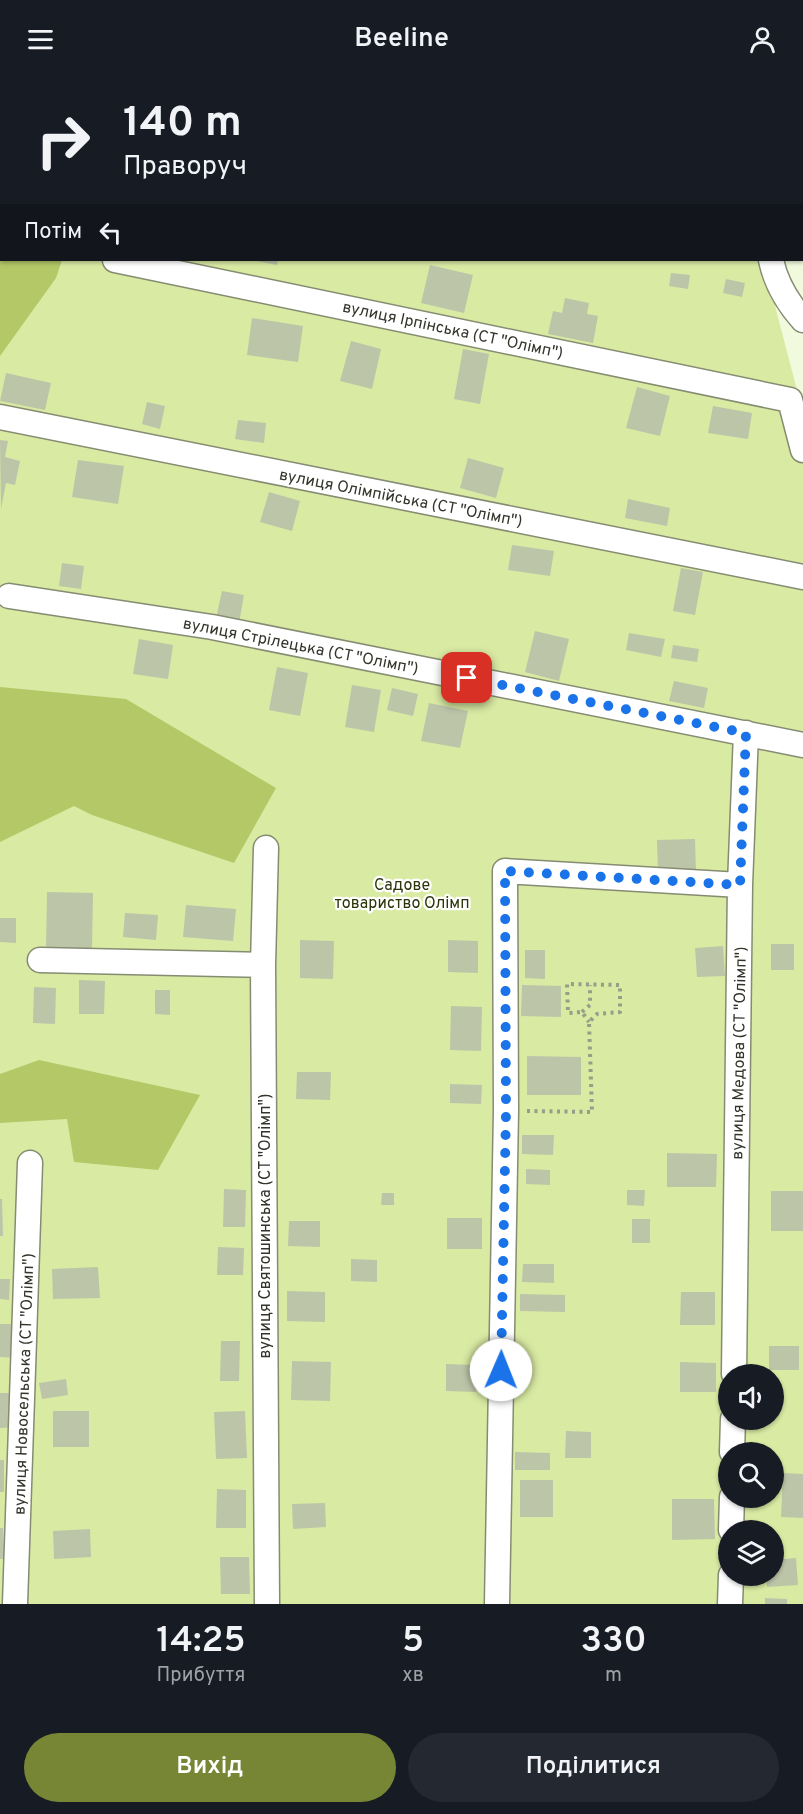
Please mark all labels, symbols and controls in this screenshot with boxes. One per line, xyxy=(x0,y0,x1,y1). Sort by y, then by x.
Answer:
text: Beeline xyxy=(354,22,449,56)
icon: menu xyxy=(24,23,57,56)
icon: person xyxy=(746,23,779,56)
text: 140 m xyxy=(123,98,242,151)
icon: right xyxy=(24,102,102,180)
text: Праворуч xyxy=(123,150,247,184)
icon: left xyxy=(94,216,127,249)
text: Потім xyxy=(24,219,82,246)
street label: вулиця Ірпінська (СТ "Олімп") xyxy=(340,298,565,364)
street label: вулиця Олімпійська (СТ "Олімп") xyxy=(277,466,524,532)
street label: вулиця Стрілецька (СТ "Олімп") xyxy=(181,614,420,680)
pin xyxy=(441,652,492,703)
icon: arrive xyxy=(450,661,483,694)
park label: Садове товариство Олімп xyxy=(334,876,470,914)
street label: вулиця Медова (СТ "Олімп") xyxy=(728,946,752,1160)
street label: вулиця Святошинська (СТ "Олімп") xyxy=(256,1094,276,1358)
street label: вулиця Новосельська (СТ "Олімп") xyxy=(10,1253,40,1515)
position arrow xyxy=(469,1338,533,1402)
map controls xyxy=(718,1364,784,1586)
button: sound xyxy=(718,1364,784,1430)
button: search xyxy=(718,1442,784,1508)
button: layers xyxy=(718,1520,784,1586)
text: 14:25 xyxy=(156,1619,246,1665)
text: 5 xyxy=(402,1619,424,1665)
text: 330 xyxy=(580,1619,647,1665)
text: Прибуття xyxy=(157,1663,245,1689)
text: хв xyxy=(402,1663,424,1689)
text: m xyxy=(605,1663,622,1689)
button: Вихід xyxy=(24,1733,396,1802)
button: Поділитися xyxy=(408,1733,779,1802)

